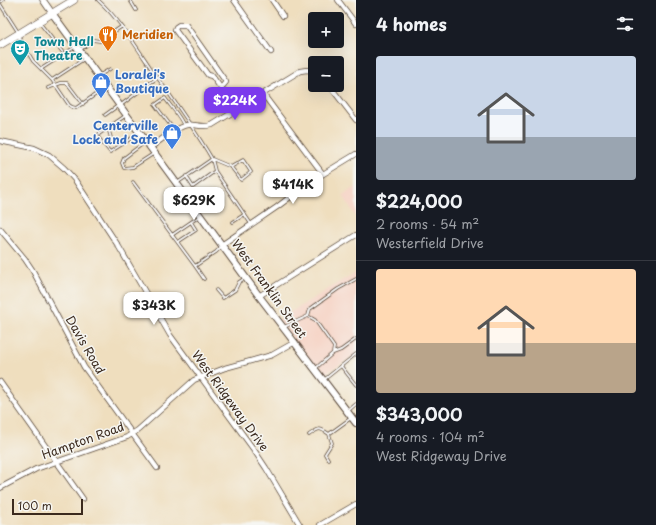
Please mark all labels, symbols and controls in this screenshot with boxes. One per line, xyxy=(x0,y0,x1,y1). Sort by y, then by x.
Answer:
text: 4 homes xyxy=(376,11,447,37)
map controls xyxy=(308,12,344,92)
button: + xyxy=(308,12,344,48)
icon: filters xyxy=(614,13,636,35)
restaurant icon: Meridien xyxy=(97,24,119,52)
place label: Meridien xyxy=(122,25,173,43)
place label: Town Hall Theatre xyxy=(34,32,94,64)
theatre icon: Town Hall Theatre xyxy=(9,38,31,66)
button: − xyxy=(308,56,344,92)
place label: Loralei's Boutique xyxy=(115,65,169,97)
shop icon: Loralei's Boutique xyxy=(90,71,112,99)
icon: home xyxy=(470,82,542,154)
pin: $224K xyxy=(207,87,263,121)
text: $224K xyxy=(213,90,257,109)
place label: Centerville Lock and Safe xyxy=(73,116,158,148)
shop icon: Centerville Lock and Safe xyxy=(161,122,183,150)
pin: $414K xyxy=(265,171,321,205)
text: $414K xyxy=(272,174,314,193)
pin: $629K xyxy=(166,187,222,221)
text: $224,000 xyxy=(376,188,462,214)
text: $629K xyxy=(173,190,215,209)
text: 2 rooms · 54 m² xyxy=(376,214,479,233)
text: Westerfield Drive xyxy=(376,233,484,252)
street label: West Franklin Street xyxy=(228,235,312,342)
pin: $343K xyxy=(126,292,182,326)
text: $343K xyxy=(132,295,176,314)
icon: home xyxy=(470,295,542,367)
street label: Davis Road xyxy=(62,312,110,377)
street label: West Ridgeway Drive xyxy=(188,346,274,454)
text: $343,000 xyxy=(376,401,462,427)
street label: Hampton Road xyxy=(39,417,126,463)
text: 4 rooms · 104 m² xyxy=(376,427,485,446)
text: West Ridgeway Drive xyxy=(376,446,507,465)
scale bar xyxy=(12,497,83,516)
text: 100 m xyxy=(18,497,52,514)

